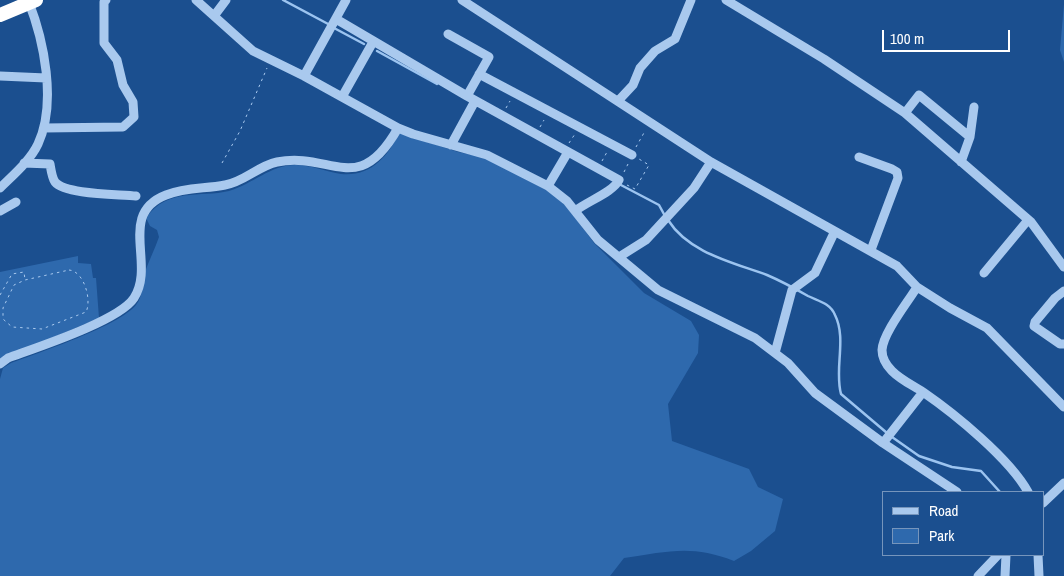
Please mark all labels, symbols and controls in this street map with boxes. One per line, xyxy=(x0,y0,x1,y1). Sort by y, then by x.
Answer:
scale bar xyxy=(884,20,1012,52)
text: 100 m xyxy=(890,28,924,49)
legend xyxy=(882,491,1044,556)
text: Road xyxy=(929,500,958,521)
text: Park xyxy=(929,525,954,546)

